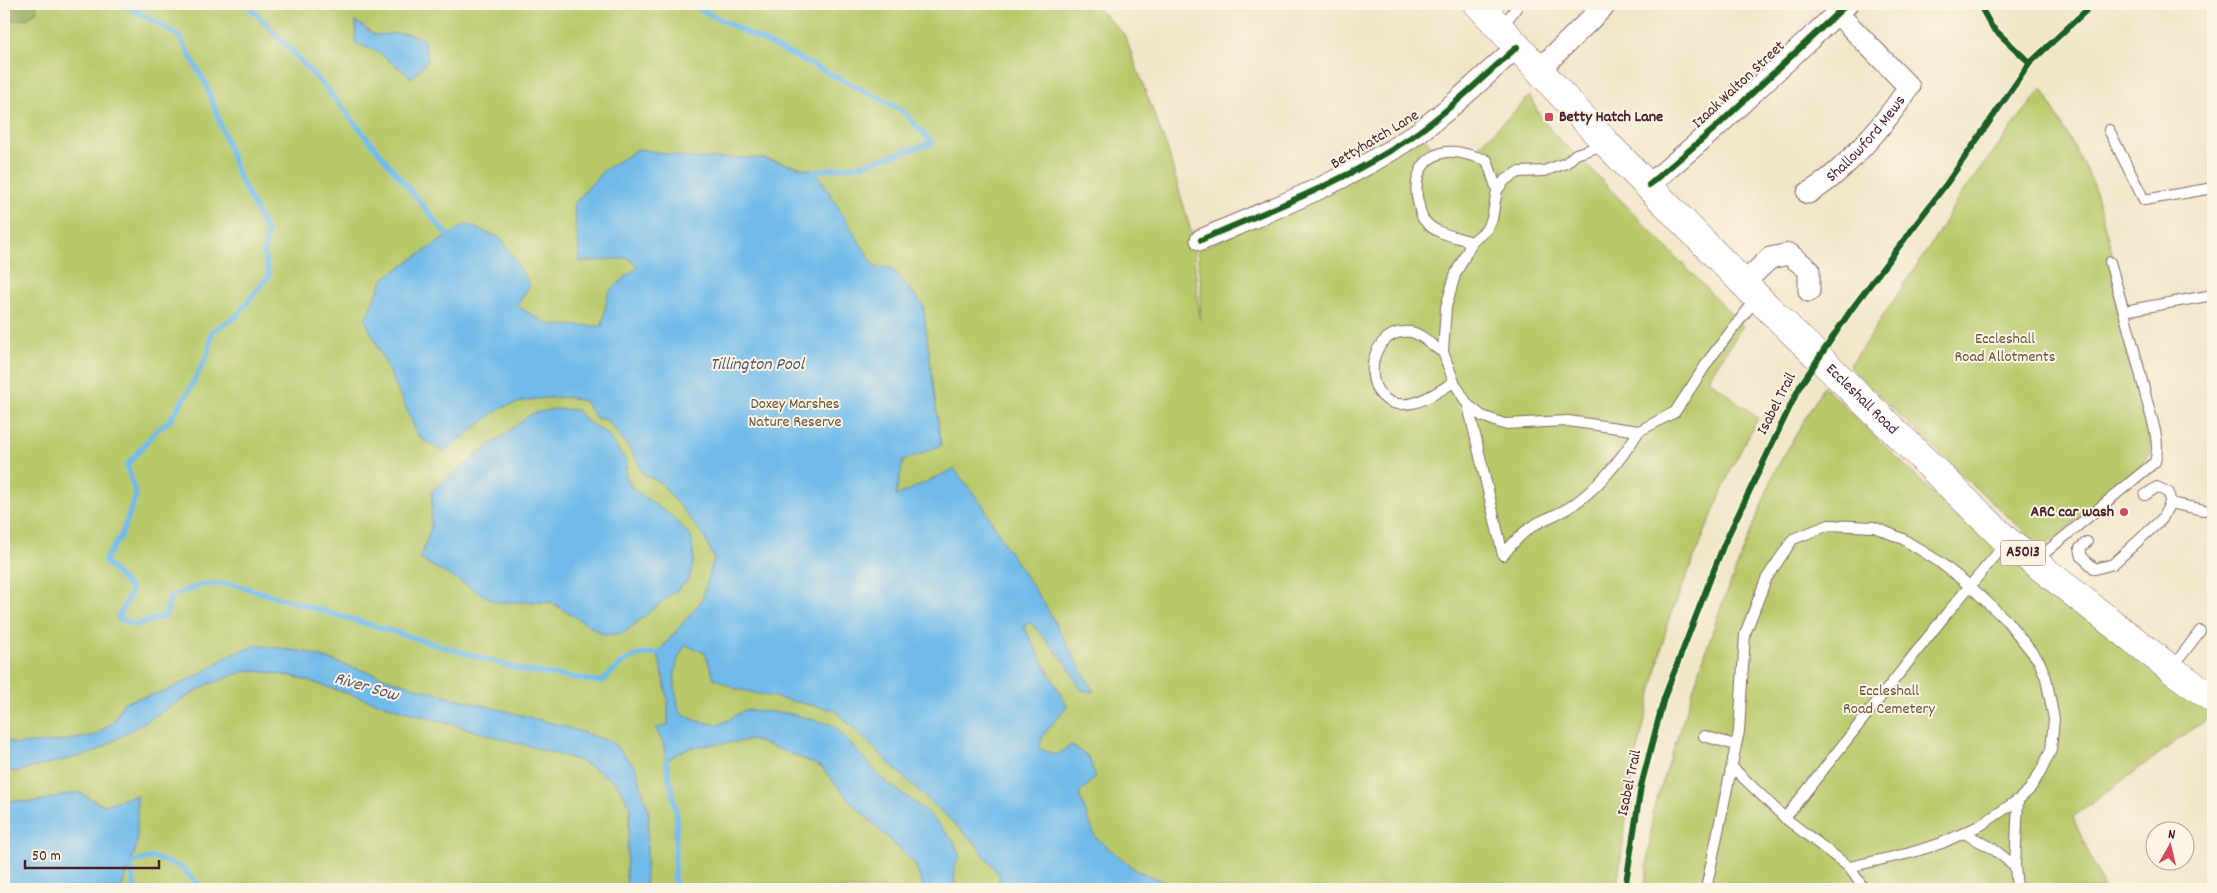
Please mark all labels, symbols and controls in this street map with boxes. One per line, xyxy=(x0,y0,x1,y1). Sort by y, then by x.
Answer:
street label: Izaak Walton Street xyxy=(1687,36,1791,134)
street label: Shallowford Mews xyxy=(1821,90,1912,188)
street label: Bettyhatch Lane xyxy=(1326,105,1424,175)
place label: Betty Hatch Lane xyxy=(1559,106,1663,129)
marker: Betty Hatch Lane xyxy=(1543,111,1555,123)
park label: Eccleshall Road Allotments xyxy=(1954,328,2056,369)
water label: Tillington Pool xyxy=(710,353,806,378)
street label: Eccleshall Road xyxy=(1820,358,1903,440)
street label: Isabel Trail xyxy=(1751,369,1803,439)
park label: Doxey Marshes Nature Reserve xyxy=(748,393,842,434)
place label: ARC car wash xyxy=(2030,501,2114,524)
marker: ARC car wash xyxy=(2118,506,2130,518)
road number: A5013 xyxy=(2000,540,2046,566)
water label: River Sow xyxy=(331,667,402,709)
park label: Eccleshall Road Cemetery xyxy=(1843,680,1935,721)
street label: Isabel Trail xyxy=(1612,748,1648,818)
north arrow xyxy=(2144,820,2194,870)
text: N xyxy=(2167,825,2176,846)
scale bar xyxy=(25,838,159,870)
text: 50 m xyxy=(32,846,61,868)

